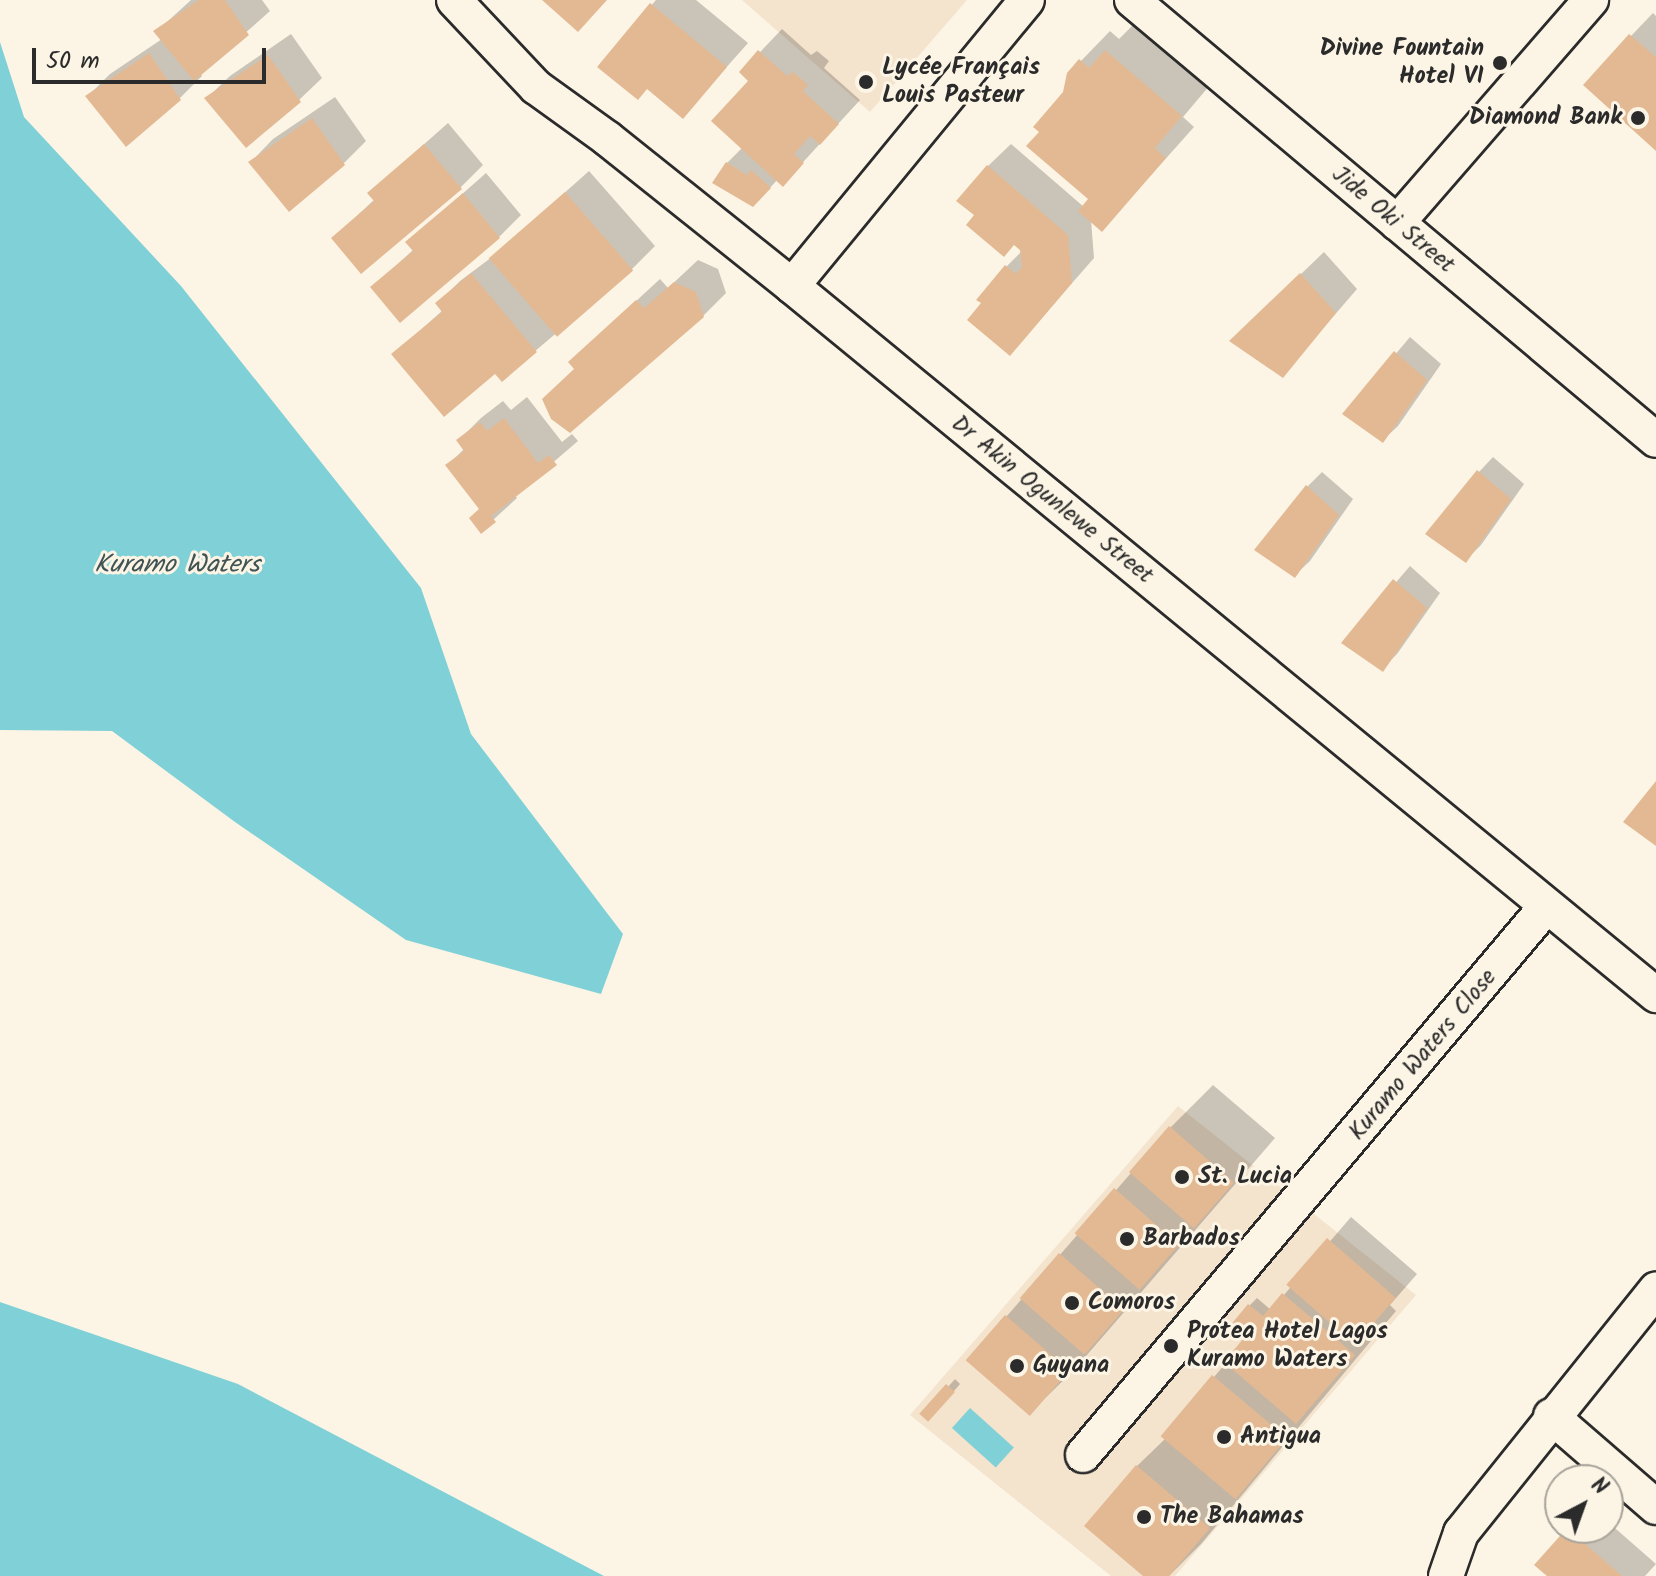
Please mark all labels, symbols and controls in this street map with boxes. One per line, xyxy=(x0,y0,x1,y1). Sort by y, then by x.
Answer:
scale bar xyxy=(36,32,270,82)
place label: Divine Fountain Hotel VI xyxy=(1320,35,1484,91)
text: 50 m xyxy=(46,42,100,81)
place label: Lycée Français Louis Pasteur xyxy=(882,54,1040,110)
marker: Divine Fountain Hotel VI xyxy=(1491,54,1509,72)
marker: Lycée Français Louis Pasteur xyxy=(857,73,875,91)
place label: Diamond Bank xyxy=(1469,104,1622,132)
marker: Diamond Bank xyxy=(1629,109,1647,127)
street label: Jide Oki Street xyxy=(1326,160,1460,280)
street label: Dr Akin Ogunlewe Street xyxy=(945,410,1159,590)
water label: Kuramo Waters xyxy=(94,550,260,582)
street label: Kuramo Waters Close xyxy=(1343,964,1503,1146)
place label: St. Lucia xyxy=(1198,1163,1292,1191)
marker: St. Lucia xyxy=(1173,1168,1191,1186)
place label: Barbados xyxy=(1143,1225,1240,1253)
marker: Barbados xyxy=(1118,1230,1136,1248)
place label: Comoros xyxy=(1088,1289,1175,1317)
marker: Comoros xyxy=(1063,1294,1081,1312)
place label: Protea Hotel Lagos Kuramo Waters xyxy=(1187,1318,1388,1374)
marker: Protea Hotel Lagos Kuramo Waters xyxy=(1162,1337,1180,1355)
place label: Guyana xyxy=(1033,1352,1109,1380)
marker: Guyana xyxy=(1008,1357,1026,1375)
place label: Antigua xyxy=(1240,1423,1321,1451)
marker: Antigua xyxy=(1215,1428,1233,1446)
north arrow xyxy=(1544,1464,1624,1544)
text: N xyxy=(1582,1469,1615,1505)
place label: The Bahamas xyxy=(1160,1503,1304,1531)
marker: The Bahamas xyxy=(1135,1508,1153,1526)

